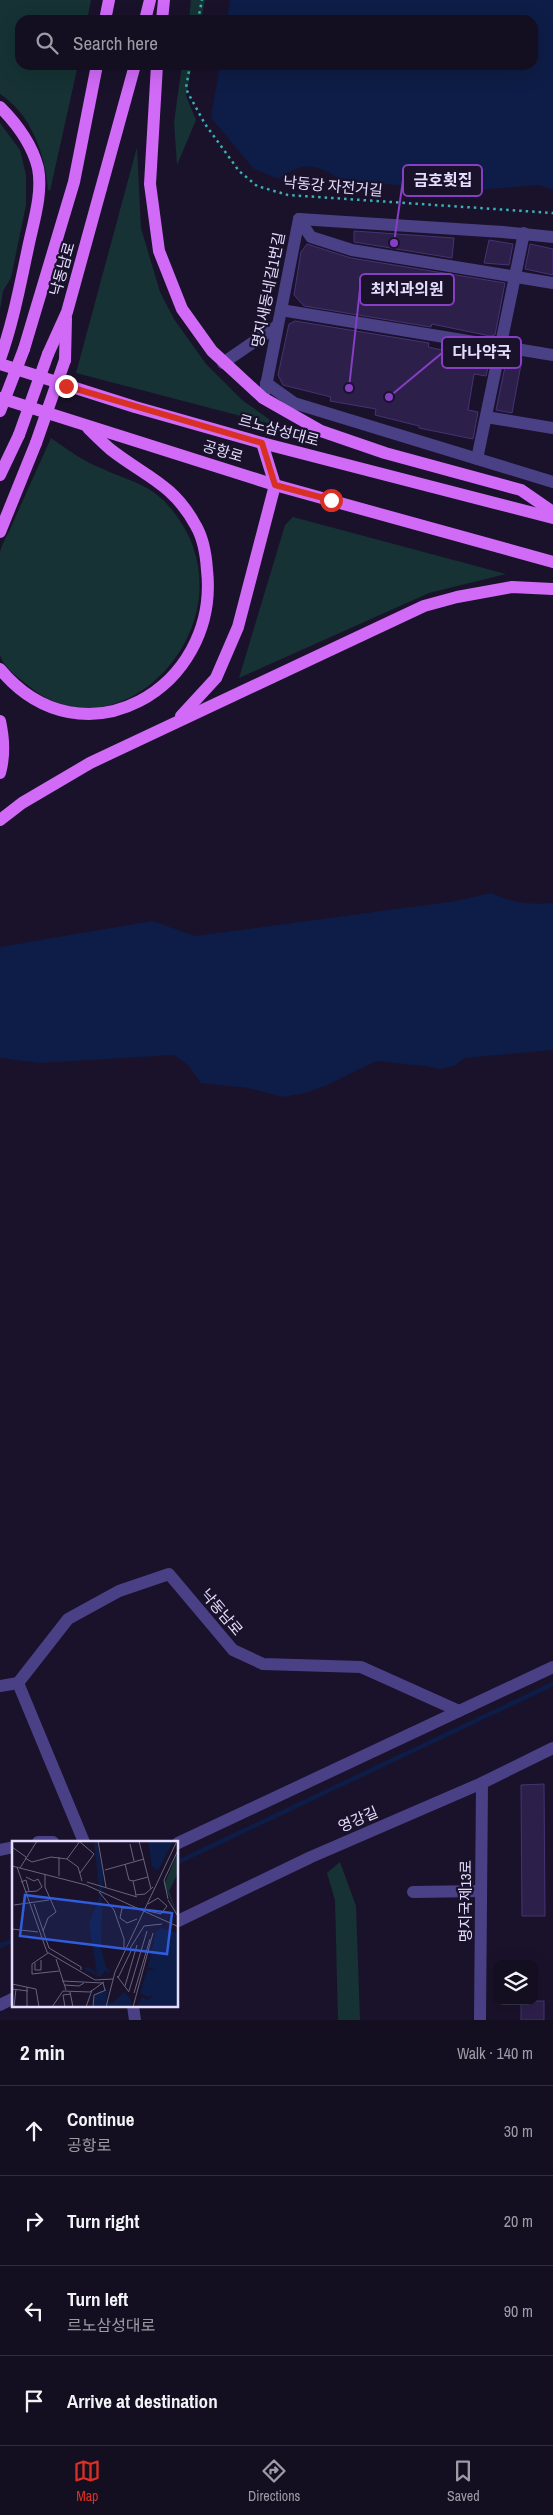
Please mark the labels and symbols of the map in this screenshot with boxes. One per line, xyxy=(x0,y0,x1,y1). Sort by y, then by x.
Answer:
callout: 금호횟집 xyxy=(403,165,482,196)
text: 금호횟집 xyxy=(414,169,472,191)
street label: 낙동강 자전거길 xyxy=(282,171,384,201)
street label: 명지새동네길1번길 xyxy=(247,230,289,350)
street label: 낙동남로 xyxy=(44,240,80,298)
callout: 최치과의원 xyxy=(360,274,454,305)
text: 최치과의원 xyxy=(370,278,444,300)
callout: 다나약국 xyxy=(442,337,521,368)
text: 다나약국 xyxy=(453,341,511,363)
route end xyxy=(55,375,78,398)
street label: 르노삼성대로 xyxy=(236,409,322,451)
street label: 공항로 xyxy=(200,435,246,467)
route start xyxy=(320,489,343,512)
street label: 낙동남로 xyxy=(196,1584,248,1640)
street label: 영강길 xyxy=(335,1801,381,1837)
inset map xyxy=(12,1841,179,2008)
street label: 명지국제13로 xyxy=(455,1860,476,1942)

